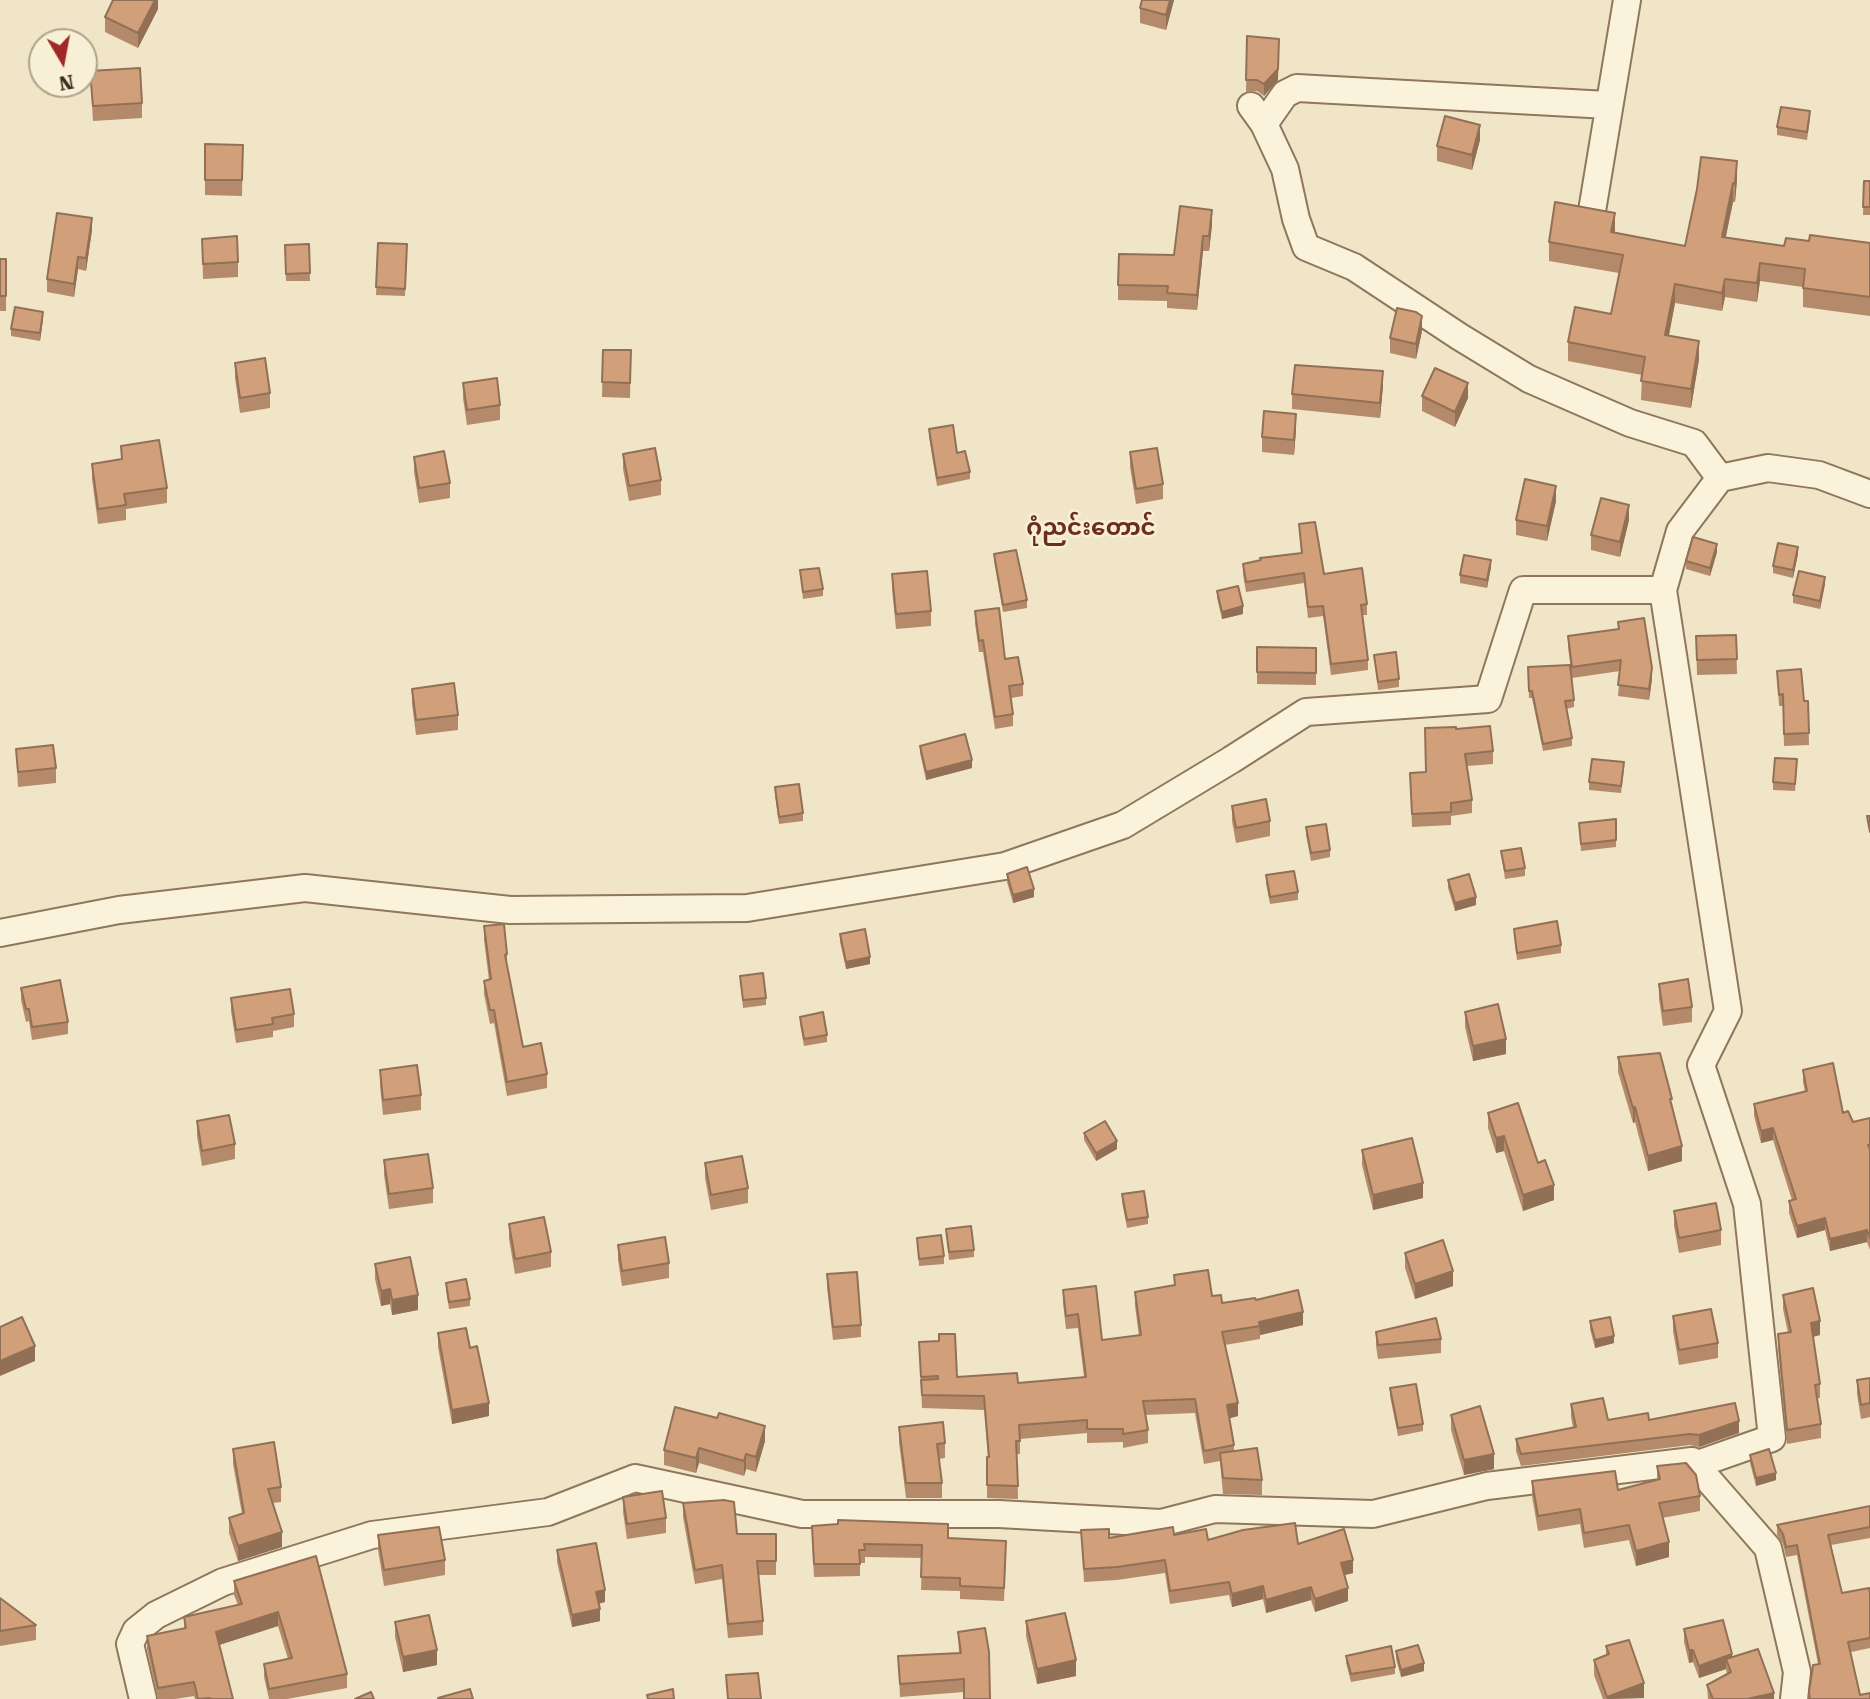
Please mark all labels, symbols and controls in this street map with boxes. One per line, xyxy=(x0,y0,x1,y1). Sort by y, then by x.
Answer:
north arrow xyxy=(28,28,98,98)
text: N xyxy=(57,70,76,95)
district label: ဂုံညင်းတောင် xyxy=(1026,514,1156,542)

